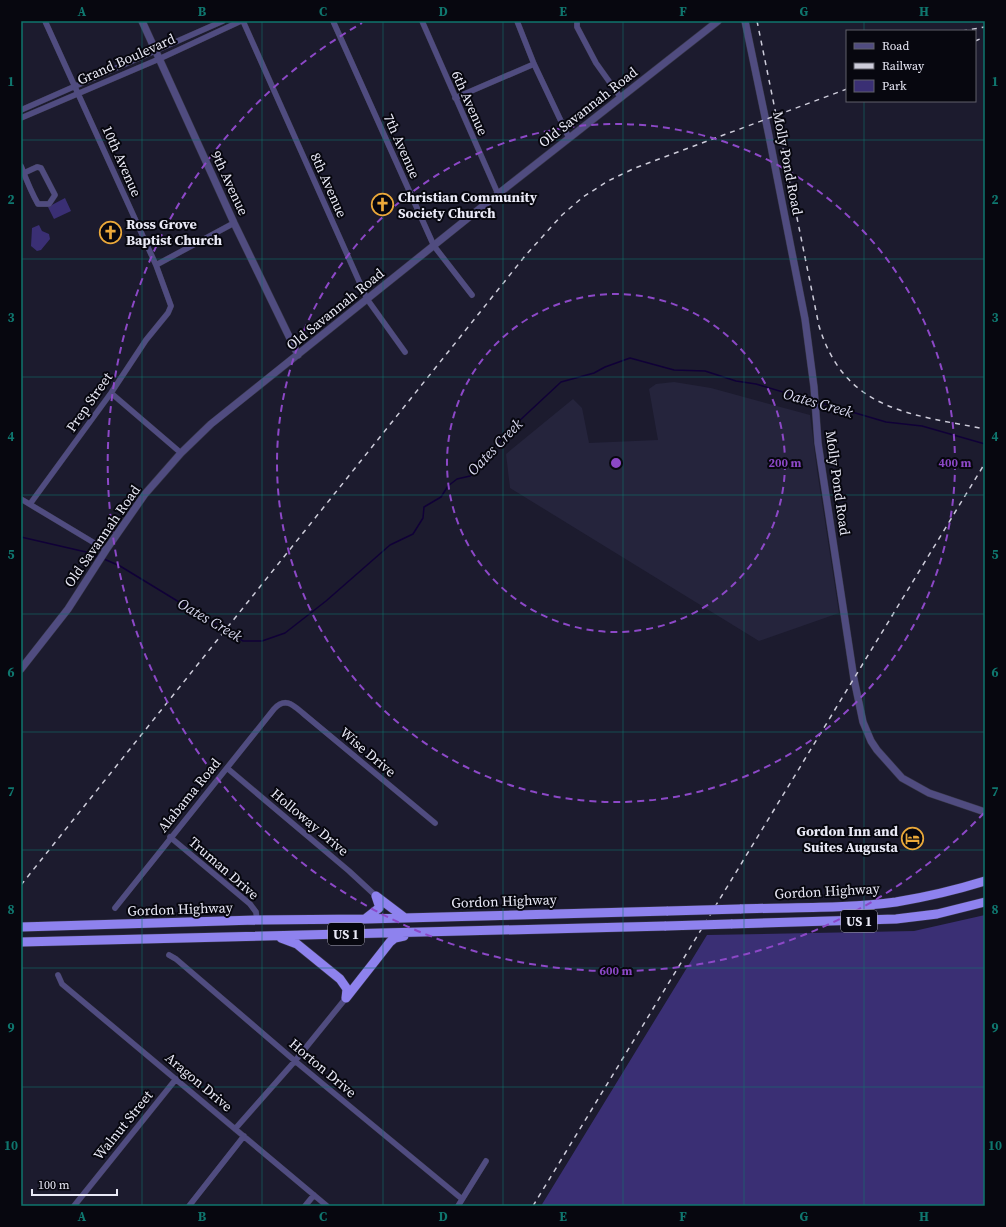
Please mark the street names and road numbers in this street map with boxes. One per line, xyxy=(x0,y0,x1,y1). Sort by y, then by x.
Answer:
street label: Grand Boulevard xyxy=(74,28,178,90)
street label: Old Savannah Road xyxy=(534,62,642,152)
street label: 6th Avenue xyxy=(447,67,493,139)
street label: Molly Pond Road xyxy=(768,109,808,217)
street label: 7th Avenue xyxy=(379,110,425,182)
street label: 10th Avenue xyxy=(97,122,147,200)
street label: 9th Avenue xyxy=(206,147,254,219)
street label: 8th Avenue xyxy=(306,149,352,221)
street label: Old Savannah Road xyxy=(282,263,388,355)
street label: Prep Street xyxy=(61,368,117,436)
street label: Molly Pond Road xyxy=(821,429,855,537)
street label: Old Savannah Road xyxy=(59,481,145,591)
street label: Wise Drive xyxy=(336,723,400,781)
street label: Alabama Road xyxy=(153,754,225,836)
street label: Holloway Drive xyxy=(267,783,353,861)
street label: Truman Drive xyxy=(184,832,264,904)
street label: Gordon Highway xyxy=(774,878,881,904)
street label: Gordon Highway xyxy=(451,889,558,913)
street label: Gordon Highway xyxy=(127,897,234,921)
road number: US 1 xyxy=(841,910,877,932)
road number: US 1 xyxy=(328,923,364,945)
street label: Horton Drive xyxy=(285,1034,361,1102)
street label: Aragon Drive xyxy=(161,1048,237,1116)
street label: Walnut Street xyxy=(89,1086,158,1164)

